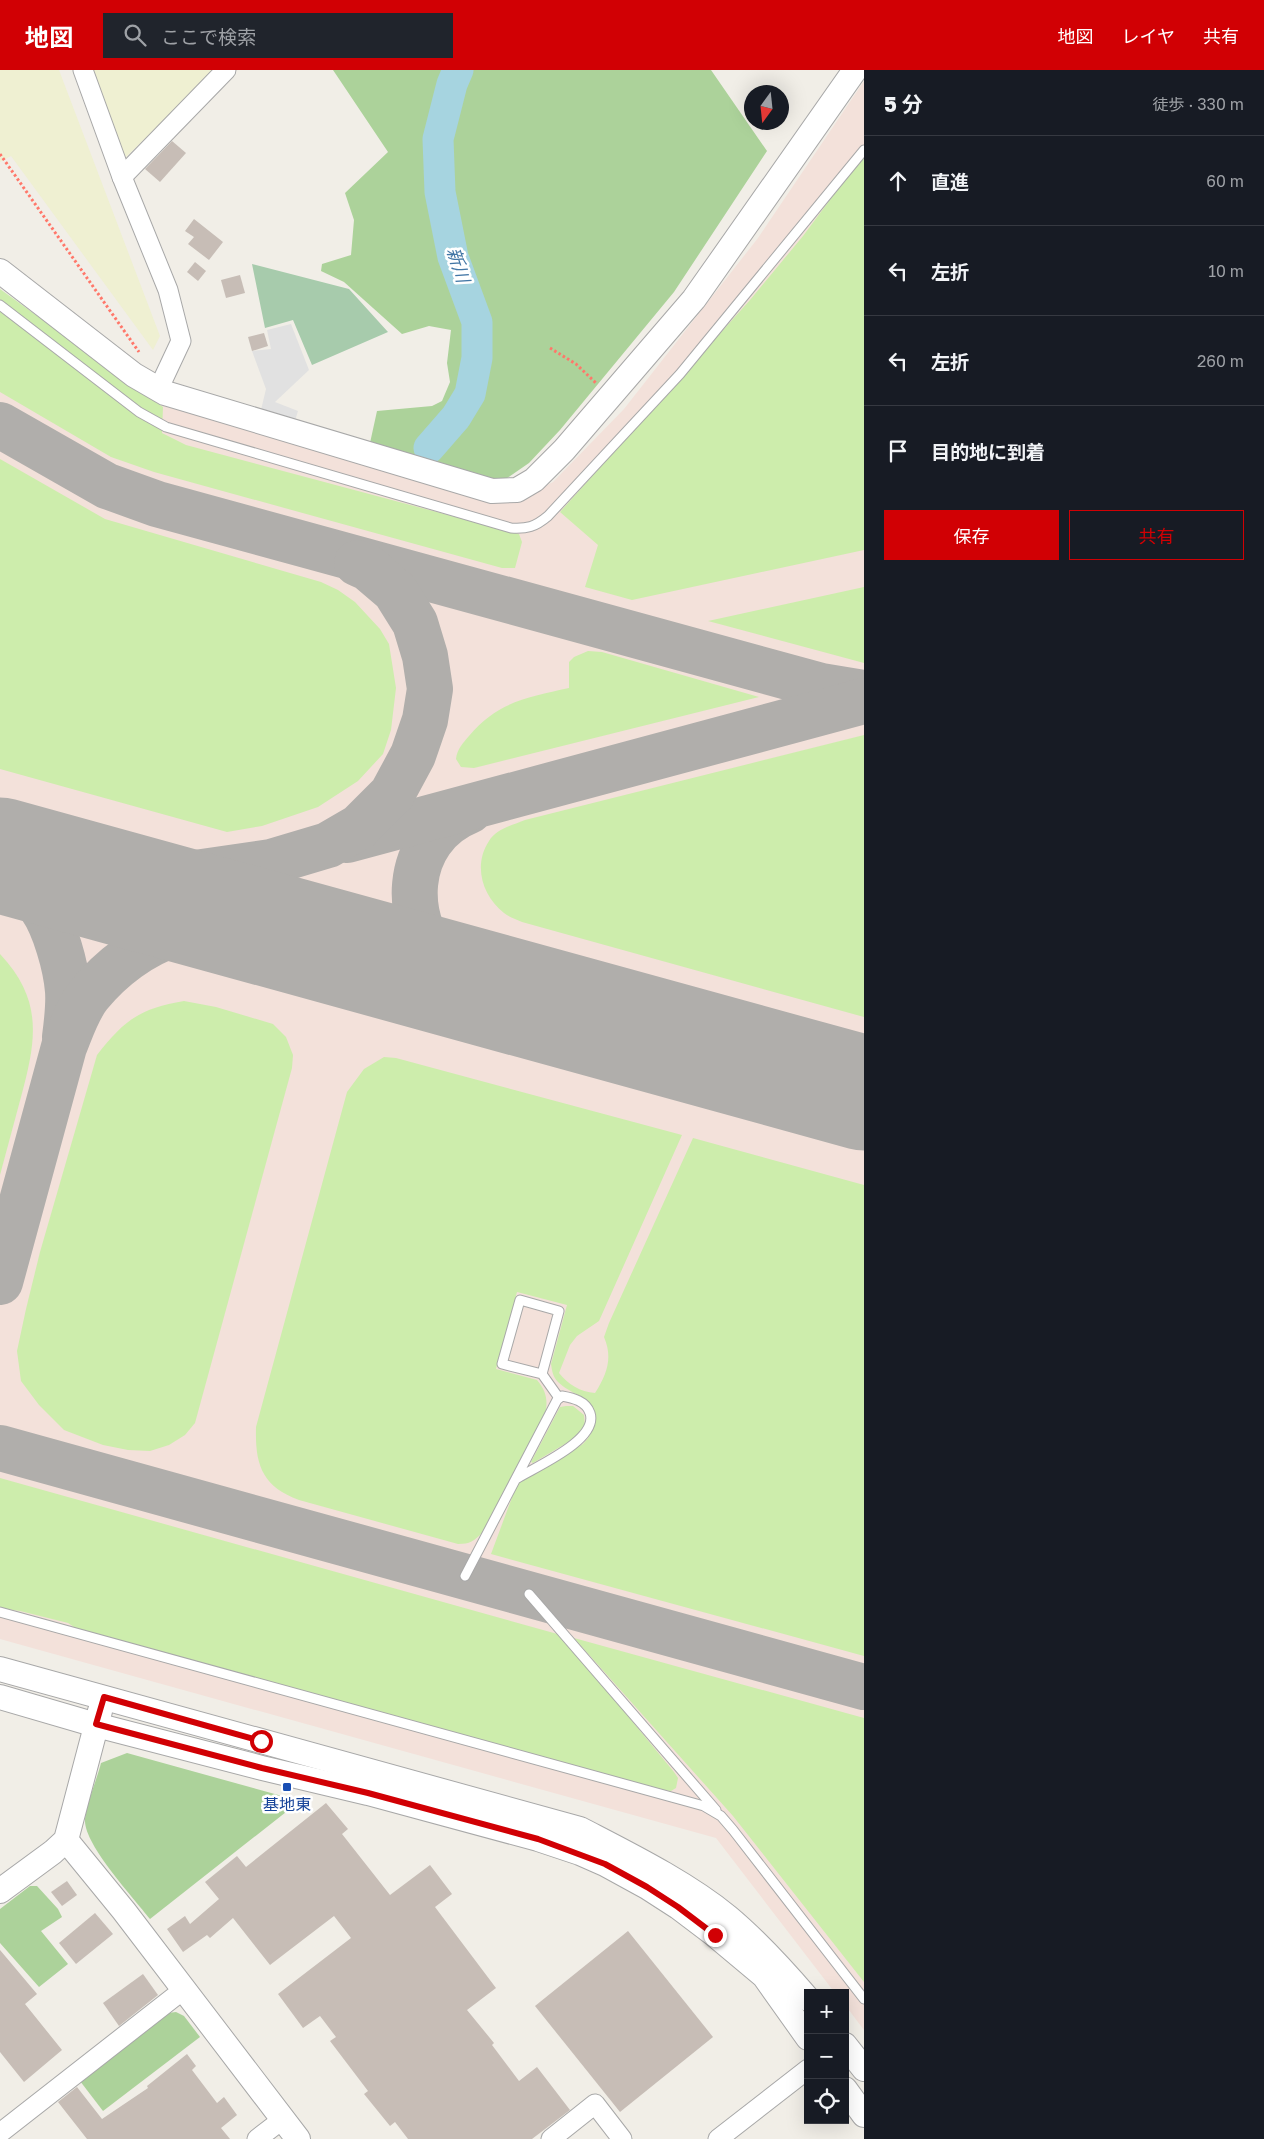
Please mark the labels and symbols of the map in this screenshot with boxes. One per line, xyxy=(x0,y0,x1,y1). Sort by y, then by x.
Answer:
north arrow xyxy=(744,85,789,130)
water label: 新川 xyxy=(443,244,476,287)
route start xyxy=(250,1730,273,1753)
marker: 基地東 xyxy=(281,1781,293,1793)
place label: 基地東 xyxy=(263,1794,311,1814)
route end xyxy=(704,1924,727,1947)

